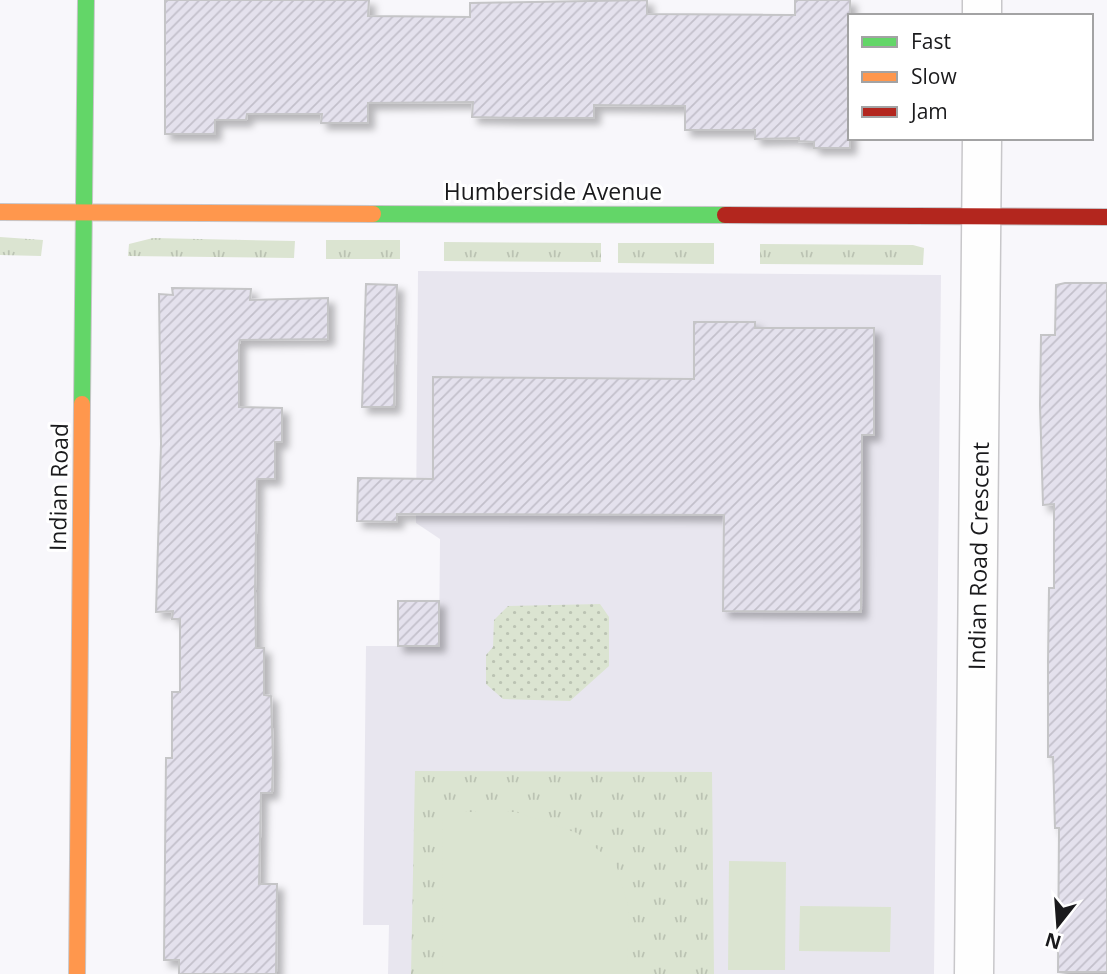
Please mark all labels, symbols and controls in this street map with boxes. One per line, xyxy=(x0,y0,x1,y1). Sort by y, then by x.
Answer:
legend xyxy=(848,14,1093,140)
text: Fast xyxy=(911,27,951,55)
text: Slow xyxy=(911,62,957,90)
text: Jam xyxy=(909,97,948,125)
street label: Humberside Avenue xyxy=(444,175,662,207)
street label: Indian Road xyxy=(41,423,75,551)
street label: Indian Road Crescent xyxy=(960,442,996,670)
north arrow xyxy=(1023,890,1093,960)
text: N xyxy=(1042,927,1064,956)

